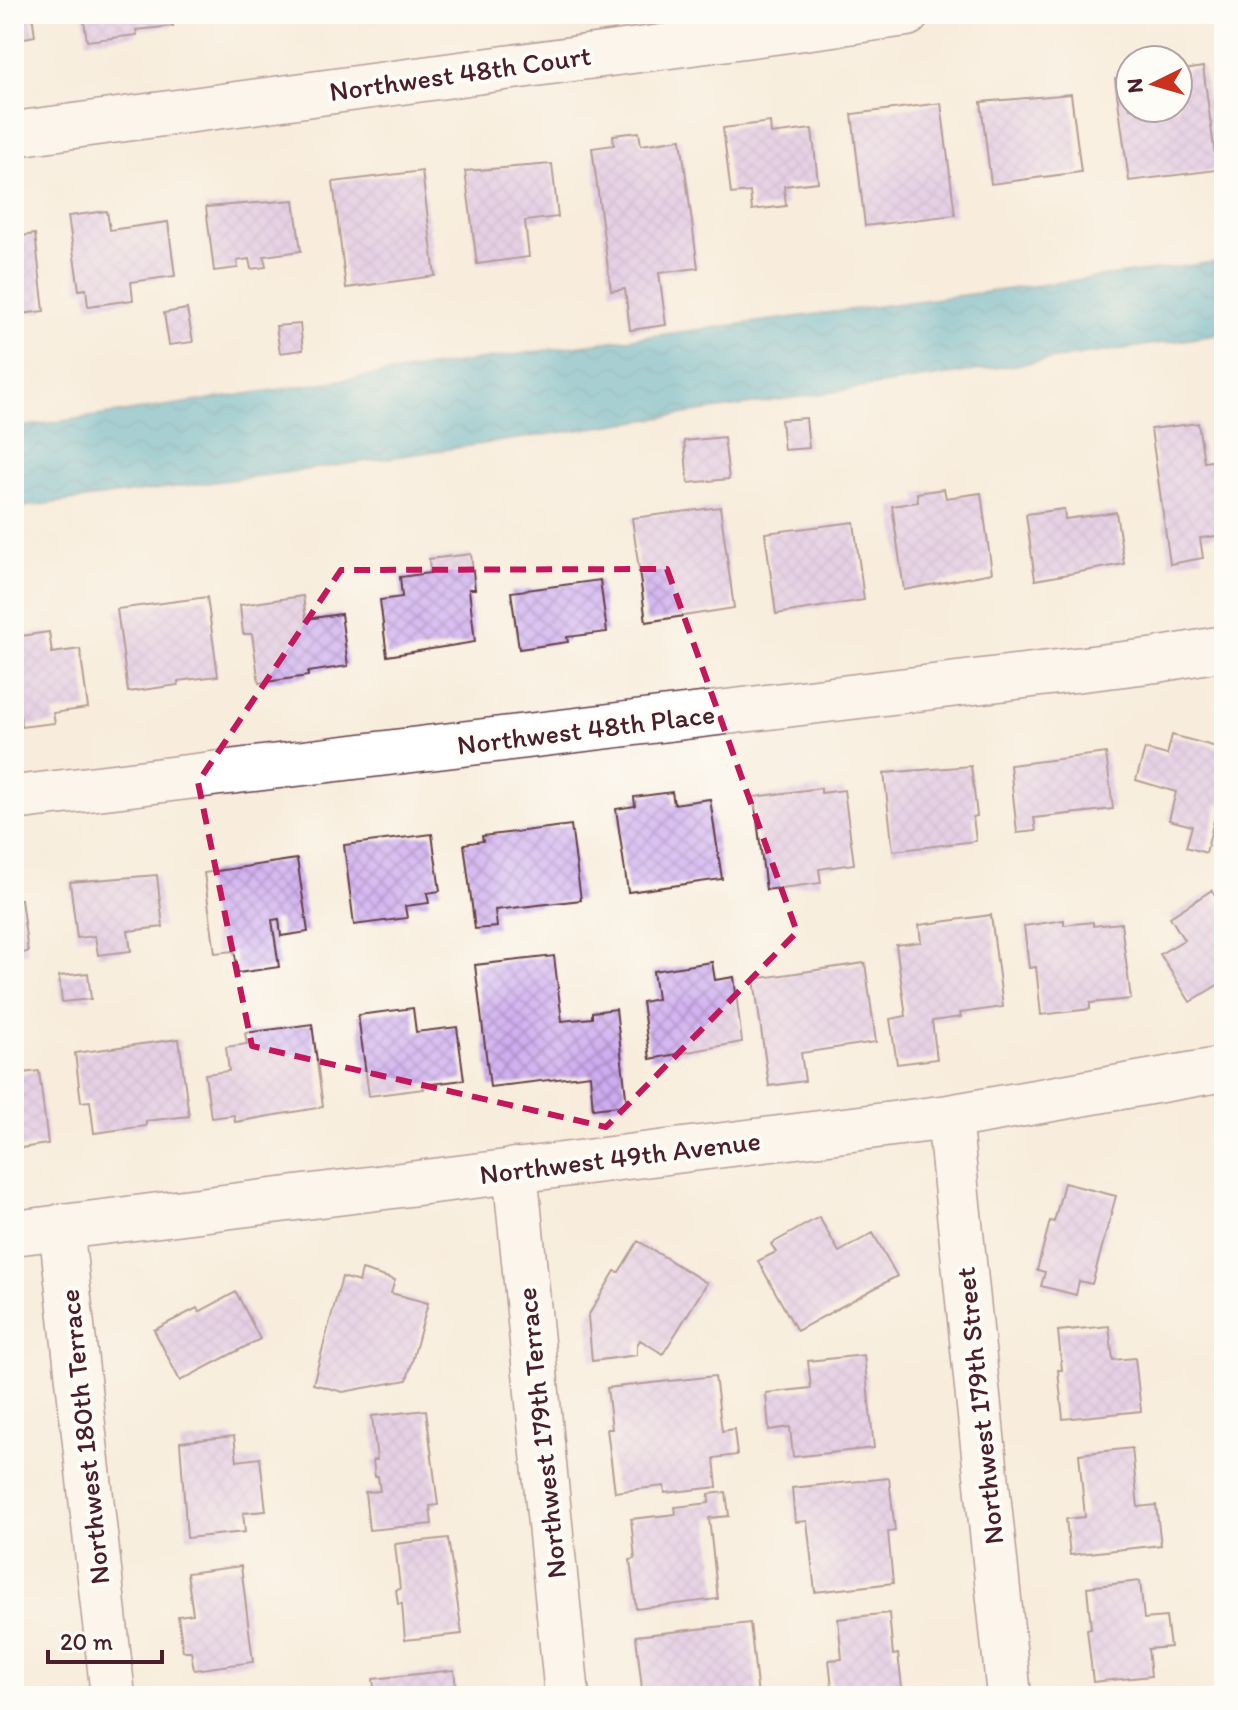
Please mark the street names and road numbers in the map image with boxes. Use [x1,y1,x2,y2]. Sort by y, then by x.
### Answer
street label: Northwest 48th Court [327,38,593,108]
street label: Northwest 48th Place [455,696,717,762]
street label: Northwest 49th Avenue [478,1123,762,1191]
street label: Northwest 179th Street [948,1266,1010,1546]
street label: Northwest 179th Terrace [509,1286,573,1580]
street label: Northwest 180th Terrace [52,1288,116,1586]

